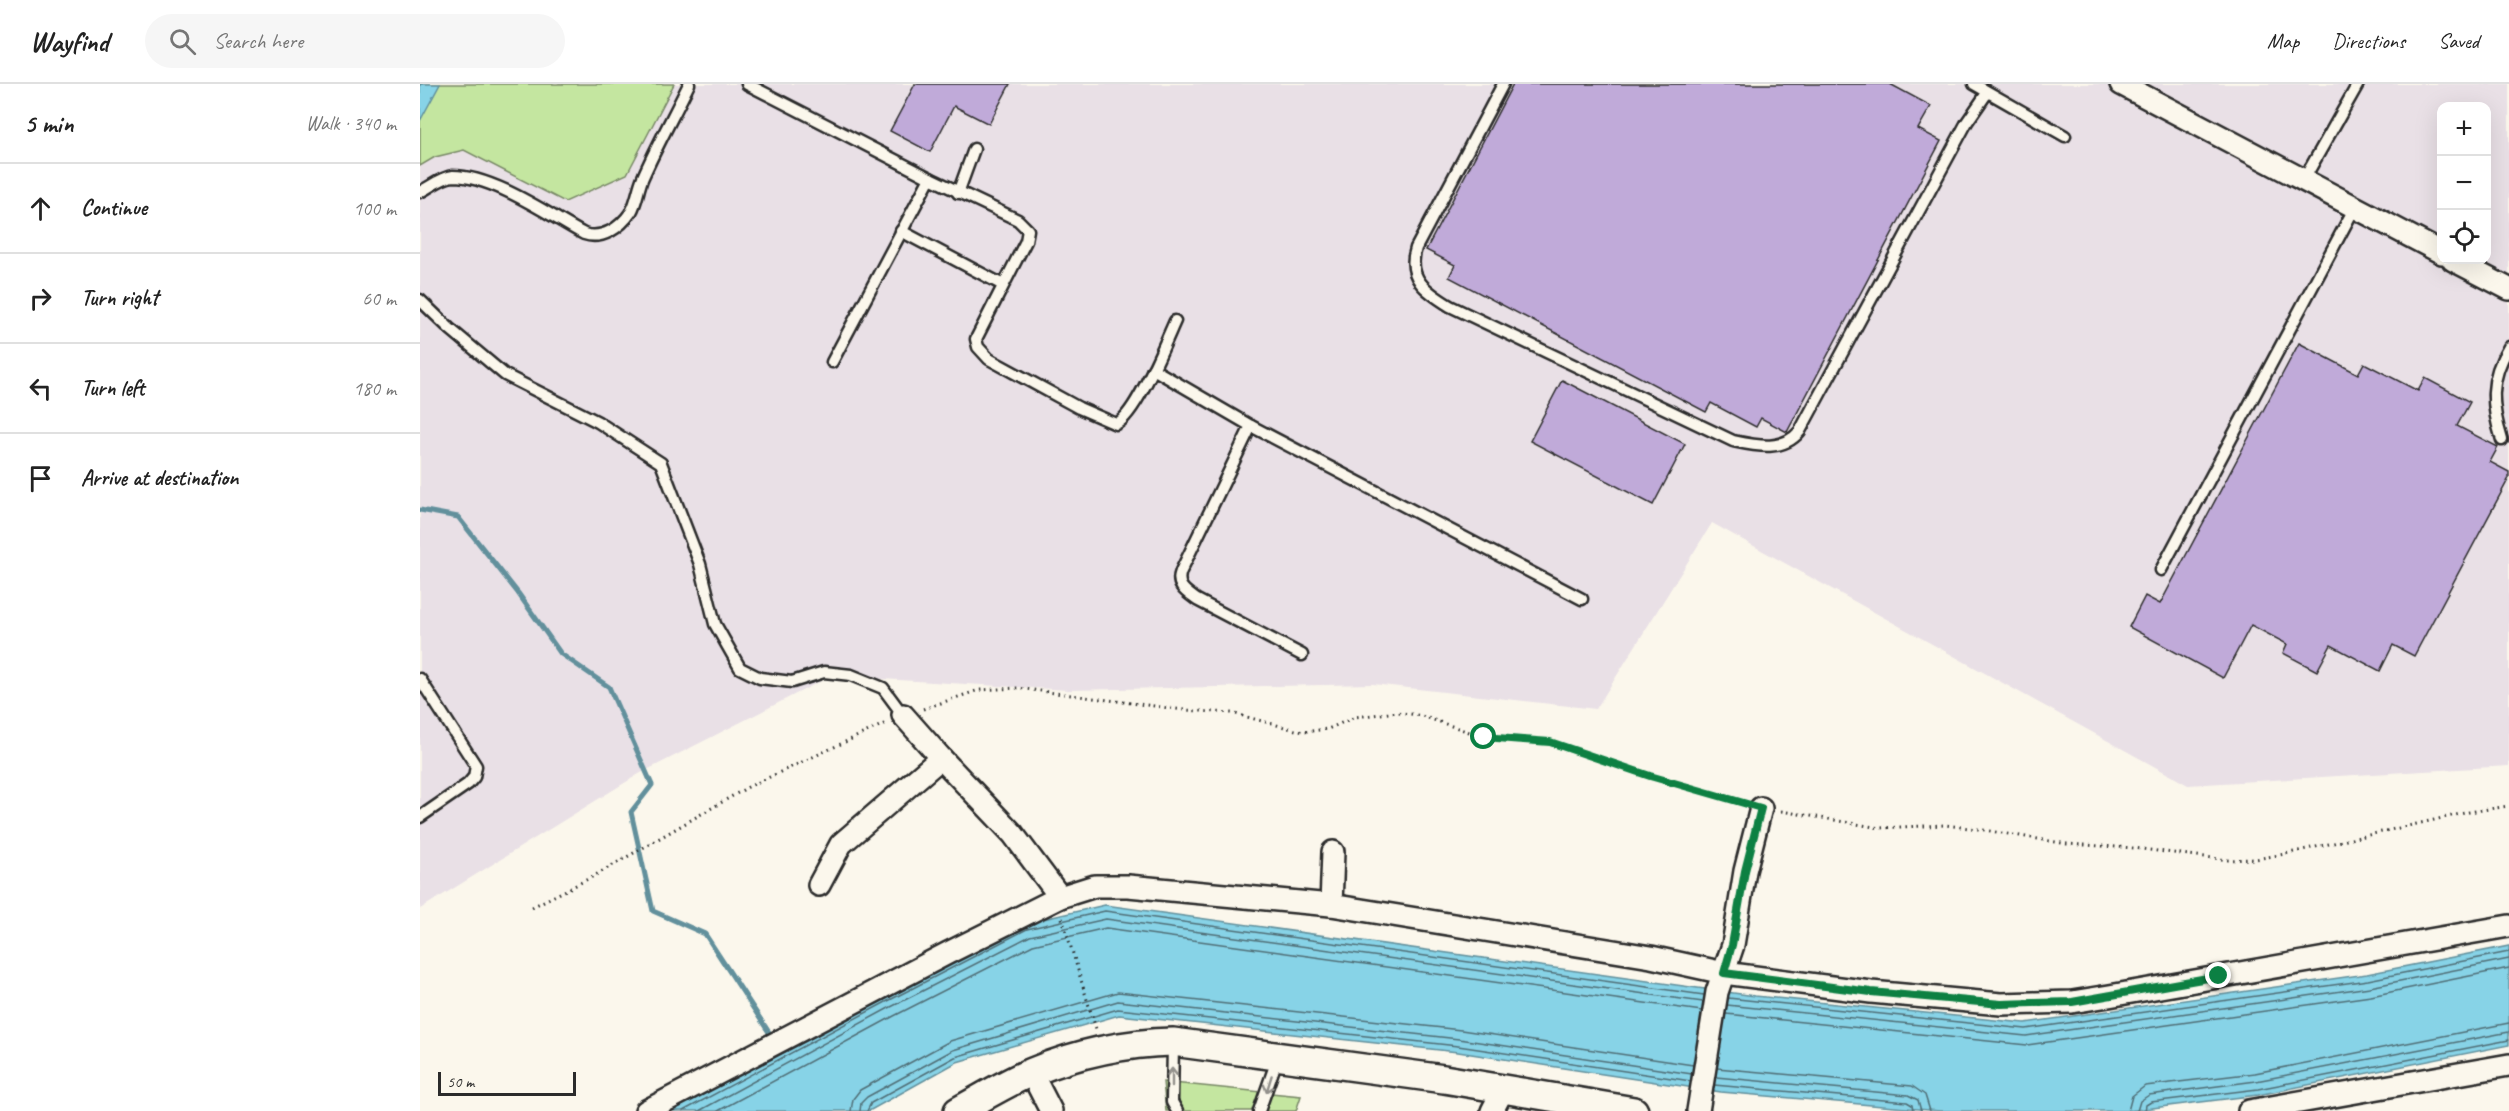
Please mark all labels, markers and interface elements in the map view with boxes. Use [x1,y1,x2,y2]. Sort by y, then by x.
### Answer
search box [145,14,565,68]
text: Wayfind [30,24,109,59]
icon: search [166,25,199,58]
text: Search here [214,27,303,55]
text: Map [2267,28,2299,54]
text: Directions [2332,28,2405,54]
text: Saved [2438,28,2479,54]
map controls [2437,102,2491,264]
button: + [2437,102,2491,156]
text: 5 min [24,107,73,140]
text: Walk · 340 m [306,111,396,136]
button: − [2437,156,2491,210]
icon: ahead [24,192,57,225]
text: Continue [81,194,147,222]
text: 100 m [353,196,396,221]
button: locate [2437,210,2491,264]
icon: right [24,282,57,315]
text: Turn right [81,284,158,312]
text: 60 m [362,286,396,311]
icon: left [24,372,57,405]
text: Turn left [81,374,145,402]
text: 180 m [353,376,396,401]
icon: arrive [24,462,57,495]
text: Arrive at destination [81,464,238,492]
route start [1470,723,1496,749]
route end [2205,962,2231,988]
one-way arrow [1166,1068,1178,1088]
scale bar [438,1069,576,1096]
text: 50 m [447,1072,474,1092]
one-way arrow [1263,1074,1274,1093]

